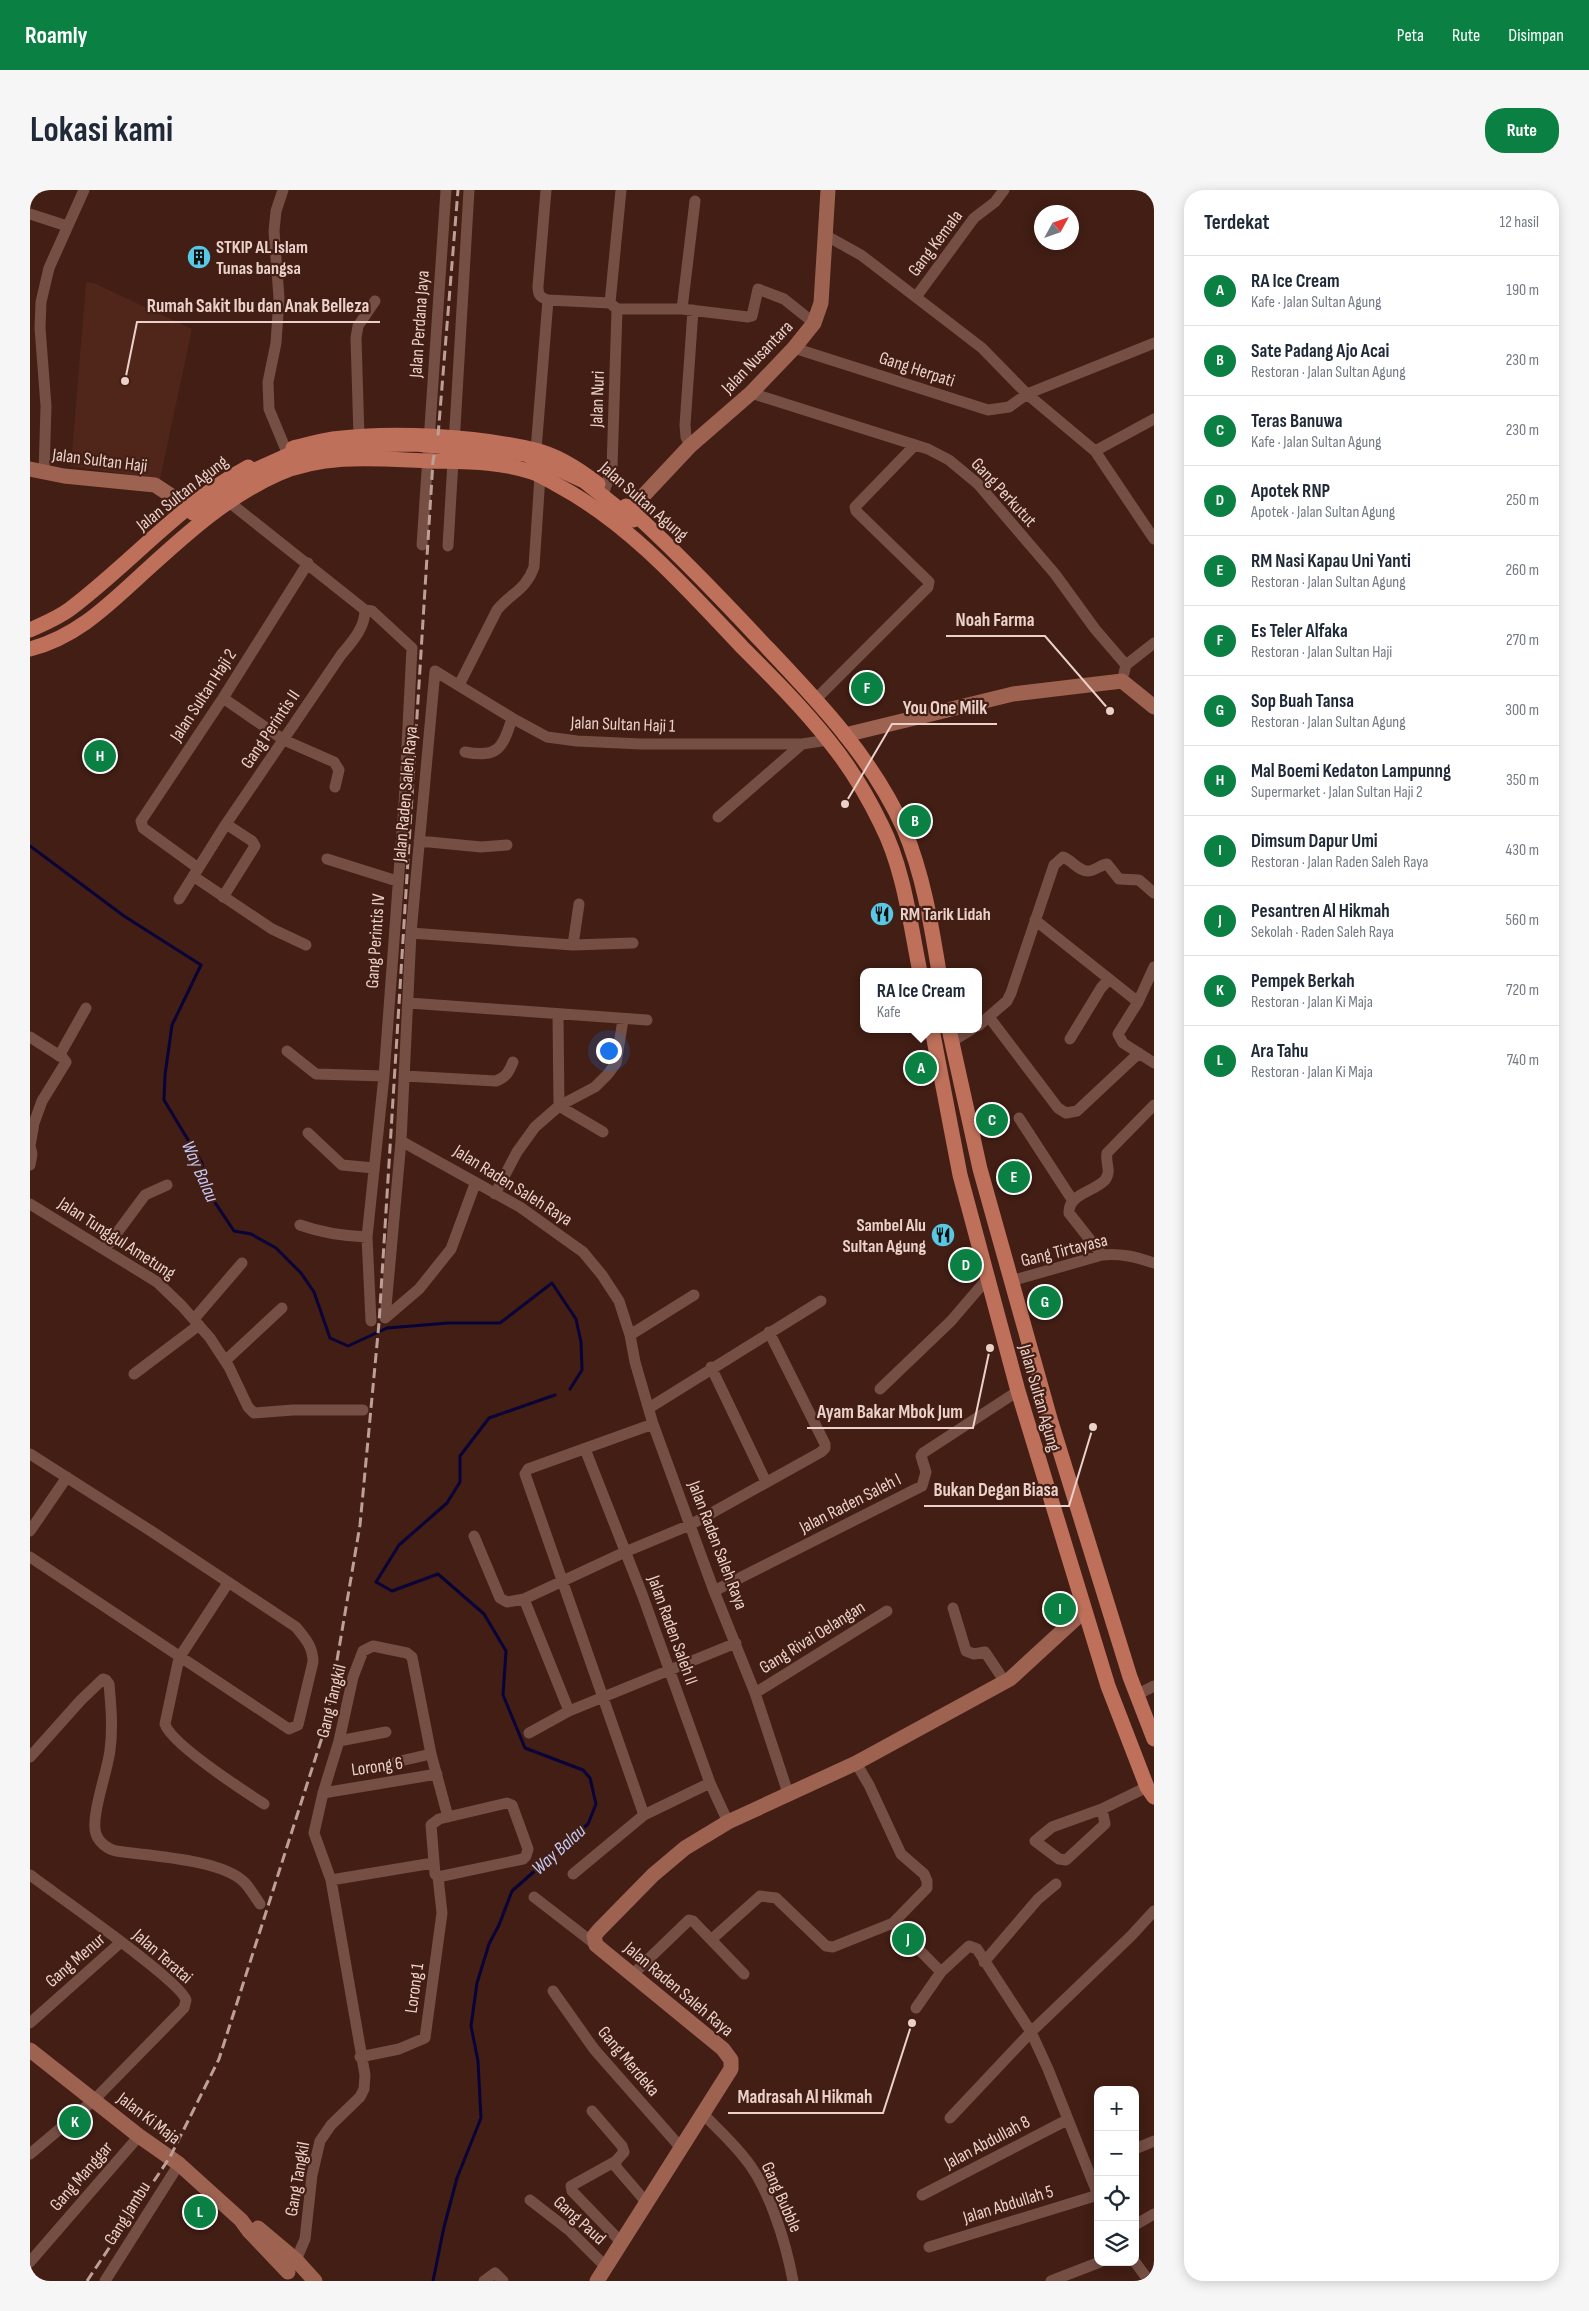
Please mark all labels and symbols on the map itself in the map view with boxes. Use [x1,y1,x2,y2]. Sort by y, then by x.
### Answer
north arrow [1034,205,1079,250]
street label: Gang Kemala [904,206,967,281]
place label: STKIP AL Islam Tunas bangsa [216,237,308,279]
building icon: STKIP AL Islam Tunas bangsa [186,244,212,270]
street label: Jalan Perdana Jaya [405,270,434,379]
callout: Rumah Sakit Ibu dan Anak Belleza [137,288,380,322]
text: Rumah Sakit Ibu dan Anak Belleza [147,295,369,318]
street label: Jalan Nusantara [717,316,797,399]
street label: Gang Herpati [876,347,957,392]
street label: Jalan Nuri [586,370,609,429]
street label: Jalan Sultan Haji [50,444,149,477]
street label: Jalan Sultan Agung [132,451,232,536]
street label: Gang Perkutut [966,454,1041,531]
street label: Jalan Sultan Agung [594,457,692,546]
callout: Noah Farma [946,602,1045,636]
text: Noah Farma [956,609,1034,632]
street label: Jalan Sultan Haji 2 [165,645,241,746]
pin: F [851,669,883,707]
street label: Gang Perintis II [236,686,304,773]
callout: You One Milk [892,690,997,724]
text: You One Milk [903,697,987,720]
street label: Jalan Sultan Haji 1 [569,712,676,737]
street label: Jalan Raden Saleh Raya [389,725,422,864]
pin: H [84,737,116,775]
pin: B [899,802,931,840]
street label: Gang Perintis IV [362,893,389,989]
restaurant icon: RM Tarik Lidah [869,901,895,927]
place label: RM Tarik Lidah [900,904,991,925]
your location [596,1038,622,1064]
pin: A [905,1049,937,1087]
pin: C [976,1101,1008,1139]
water label: Way Balau [176,1137,223,1206]
street label: Jalan Raden Saleh Raya [449,1140,576,1230]
pin: E [998,1158,1030,1196]
street label: Jalan Tunggul Ametung [53,1192,179,1284]
place label: Sambel Alu Sultan Agung [842,1215,926,1257]
restaurant icon: Sambel Alu Sultan Agung [930,1222,956,1248]
street label: Gang Tirtayasa [1019,1230,1110,1271]
pin: D [950,1246,982,1284]
pin: G [1029,1283,1061,1321]
street label: Jalan Sultan Agung [1014,1341,1065,1454]
callout: Ayam Bakar Mbok Jum [807,1394,973,1428]
text: Ayam Bakar Mbok Jum [816,1401,963,1424]
street label: Jalan Raden Saleh I [795,1469,905,1539]
callout: Bukan Degan Biasa [924,1472,1069,1506]
street label: Jalan Raden Saleh Raya [683,1477,752,1613]
text: Bukan Degan Biasa [933,1479,1059,1502]
street label: Jalan Raden Saleh II [643,1572,702,1688]
pin: I [1044,1590,1076,1628]
street label: Gang Rivai Oelangan [755,1597,869,1678]
street label: Gang Tangkil [312,1662,351,1740]
street label: Lorong 6 [350,1752,404,1781]
water label: Way Balau [527,1820,591,1880]
pin: J [892,1920,924,1958]
street label: Jalan Teratai [128,1924,197,1988]
street label: Gang Menur [41,1929,109,1992]
street label: Jalan Raden Saleh Raya [619,1937,738,2041]
street label: Lorong 1 [401,1961,428,2014]
street label: Gang Merdeka [593,2022,664,2101]
callout: Madrasah Al Hikmah [728,2079,883,2113]
text: Madrasah Al Hikmah [738,2086,872,2109]
street label: Jalan Ki Maja [112,2087,184,2149]
pin: K [59,2103,91,2141]
street label: Jalan Abdullah 8 [940,2111,1034,2174]
street label: Gang Manggar [46,2137,117,2215]
street label: Gang Tangkil [281,2140,314,2218]
street label: Gang Bubble [757,2159,806,2236]
street label: Gang Jambu [100,2178,155,2249]
street label: Jalan Abdullah 5 [960,2181,1056,2228]
street label: Gang Paud [549,2192,610,2249]
pin: L [184,2193,216,2231]

